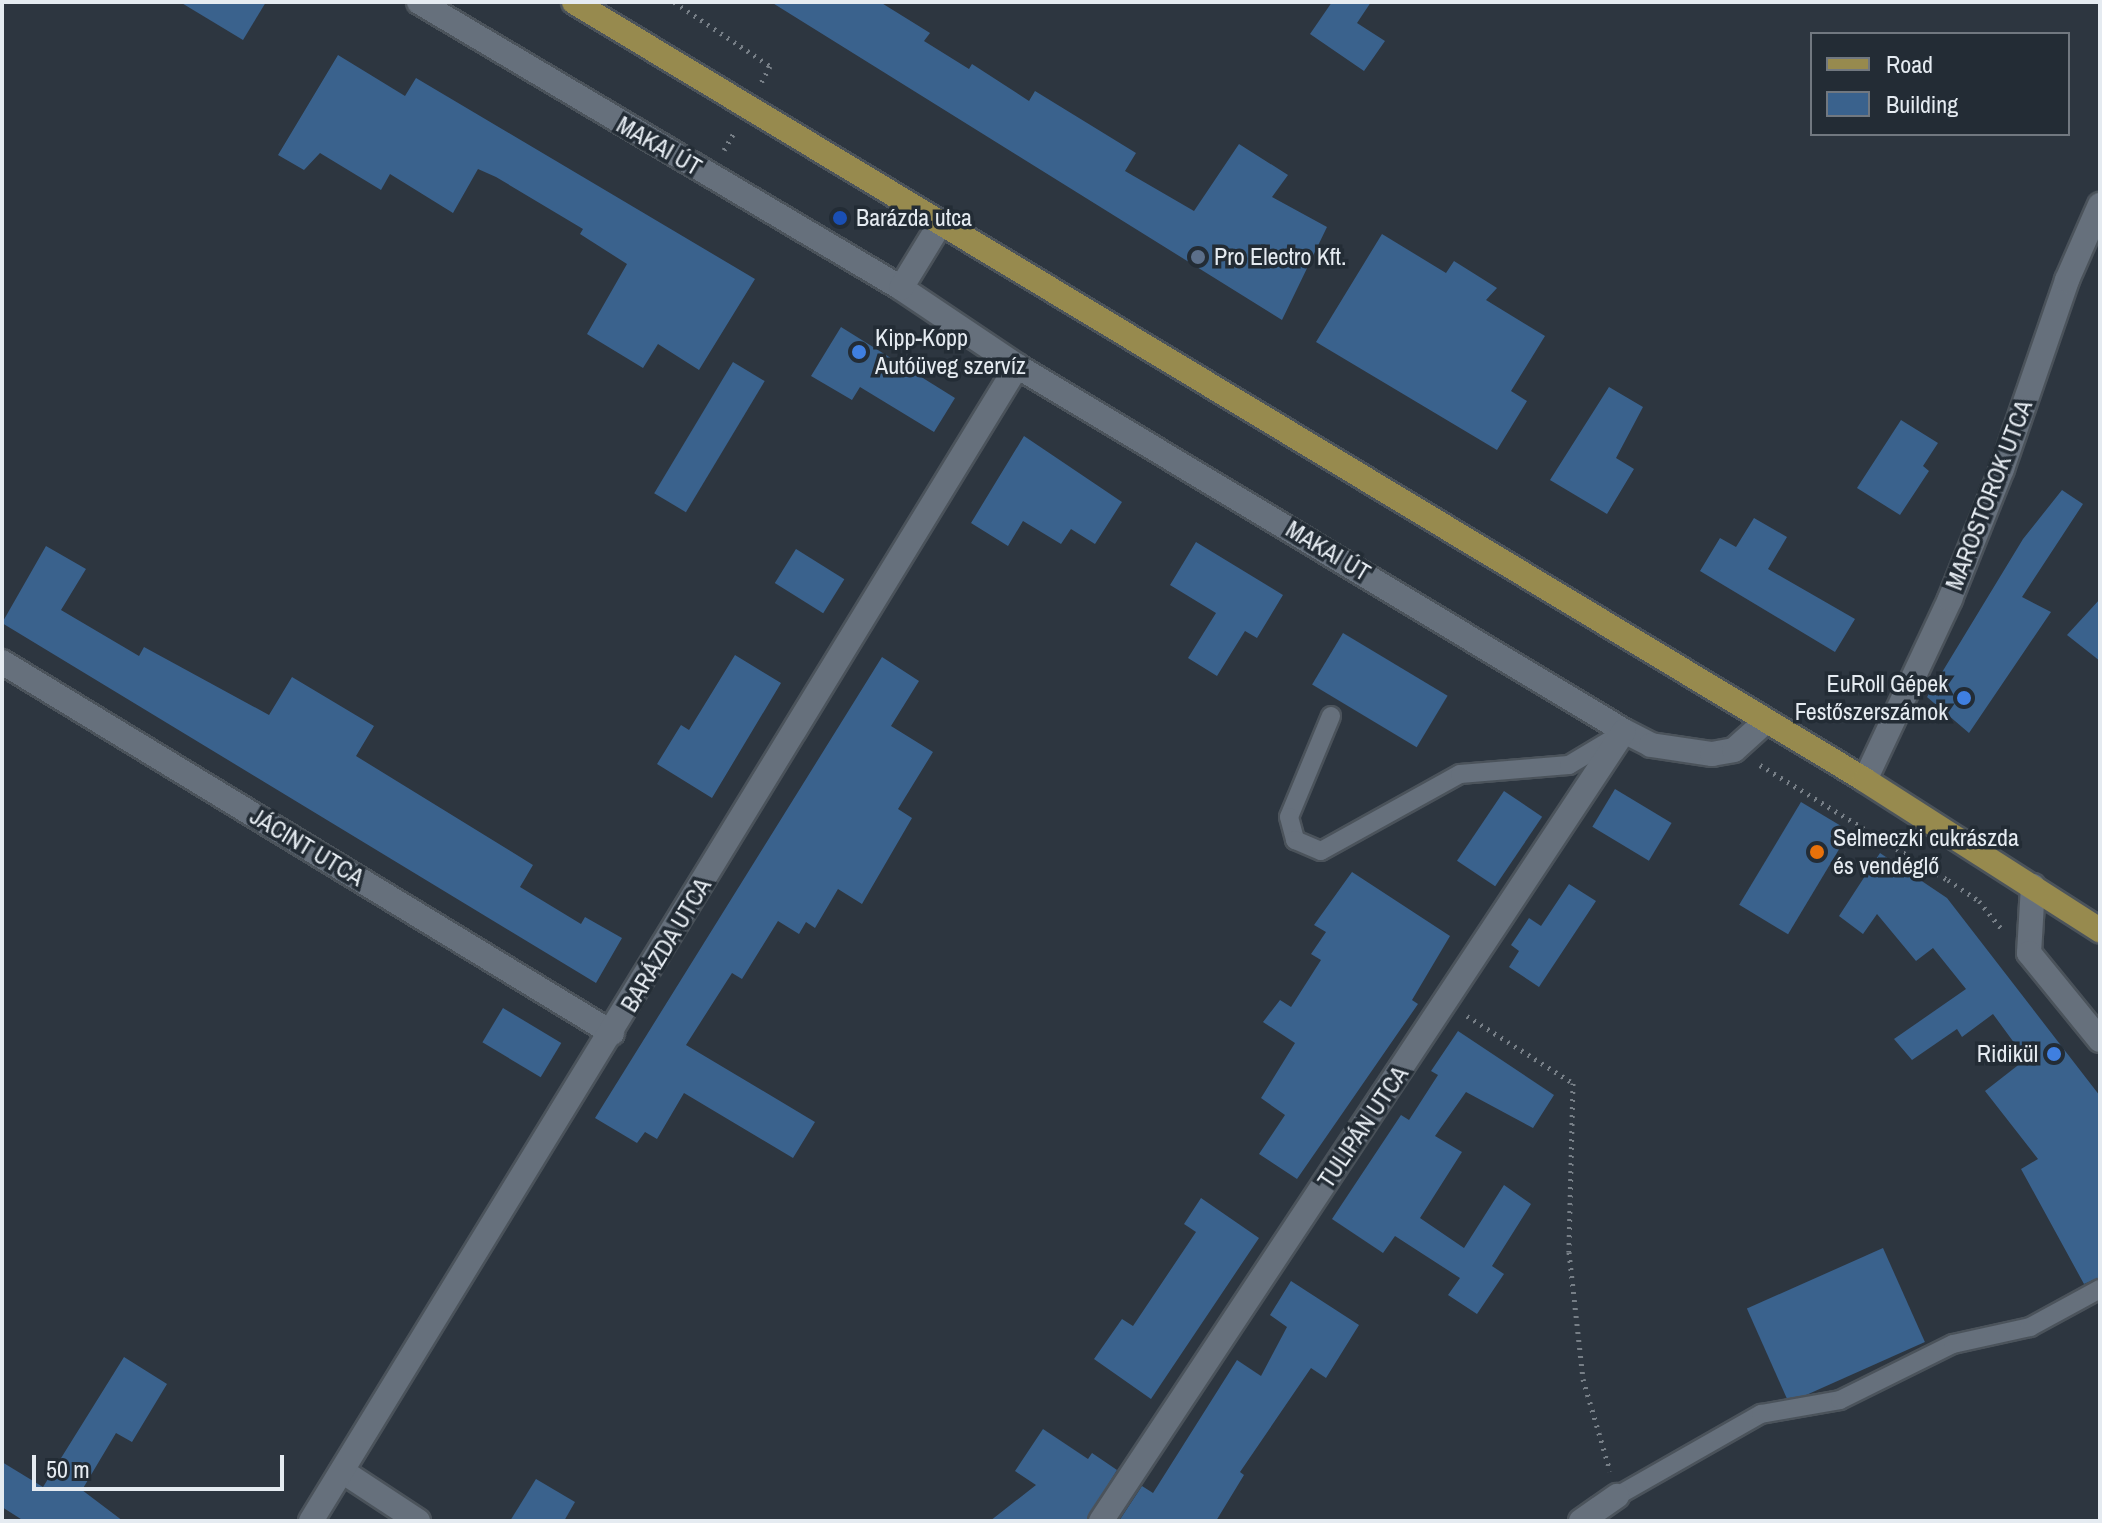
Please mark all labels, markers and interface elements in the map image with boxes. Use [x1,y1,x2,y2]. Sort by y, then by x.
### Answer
legend [1810,32,2070,136]
text: Road [1886,48,1933,80]
text: Building [1886,88,1958,120]
street label: MAKAI ÚT [612,110,706,182]
place label: Barázda utca [856,204,972,232]
marker: Barázda utca [831,209,849,227]
place label: Pro Electro Kft. [1214,243,1346,271]
marker: Pro Electro Kft. [1189,248,1207,266]
place label: Kipp-Kopp Autóüveg szervíz [875,324,1026,380]
marker: Kipp-Kopp Autóüveg szervíz [850,343,868,361]
street label: MAROSTOROK UTCA [1940,396,2038,594]
street label: MAKAI ÚT [1281,515,1375,587]
place label: EuRoll Gépek Festőszerszámok [1795,670,1948,726]
marker: EuRoll Gépek Festőszerszámok [1955,689,1973,707]
street label: JÁCINT UTCA [245,802,369,892]
place label: Selmeczki cukrászda és vendéglő [1833,824,2019,880]
marker: Selmeczki cukrászda és vendéglő [1808,843,1826,861]
street label: BARÁZDA UTCA [615,872,717,1018]
place label: Ridikül [1977,1040,2038,1068]
marker: Ridikül [2045,1045,2063,1063]
street label: TULIPÁN UTCA [1312,1061,1414,1193]
scale bar [36,1439,288,1489]
text: 50 m [46,1453,90,1485]

